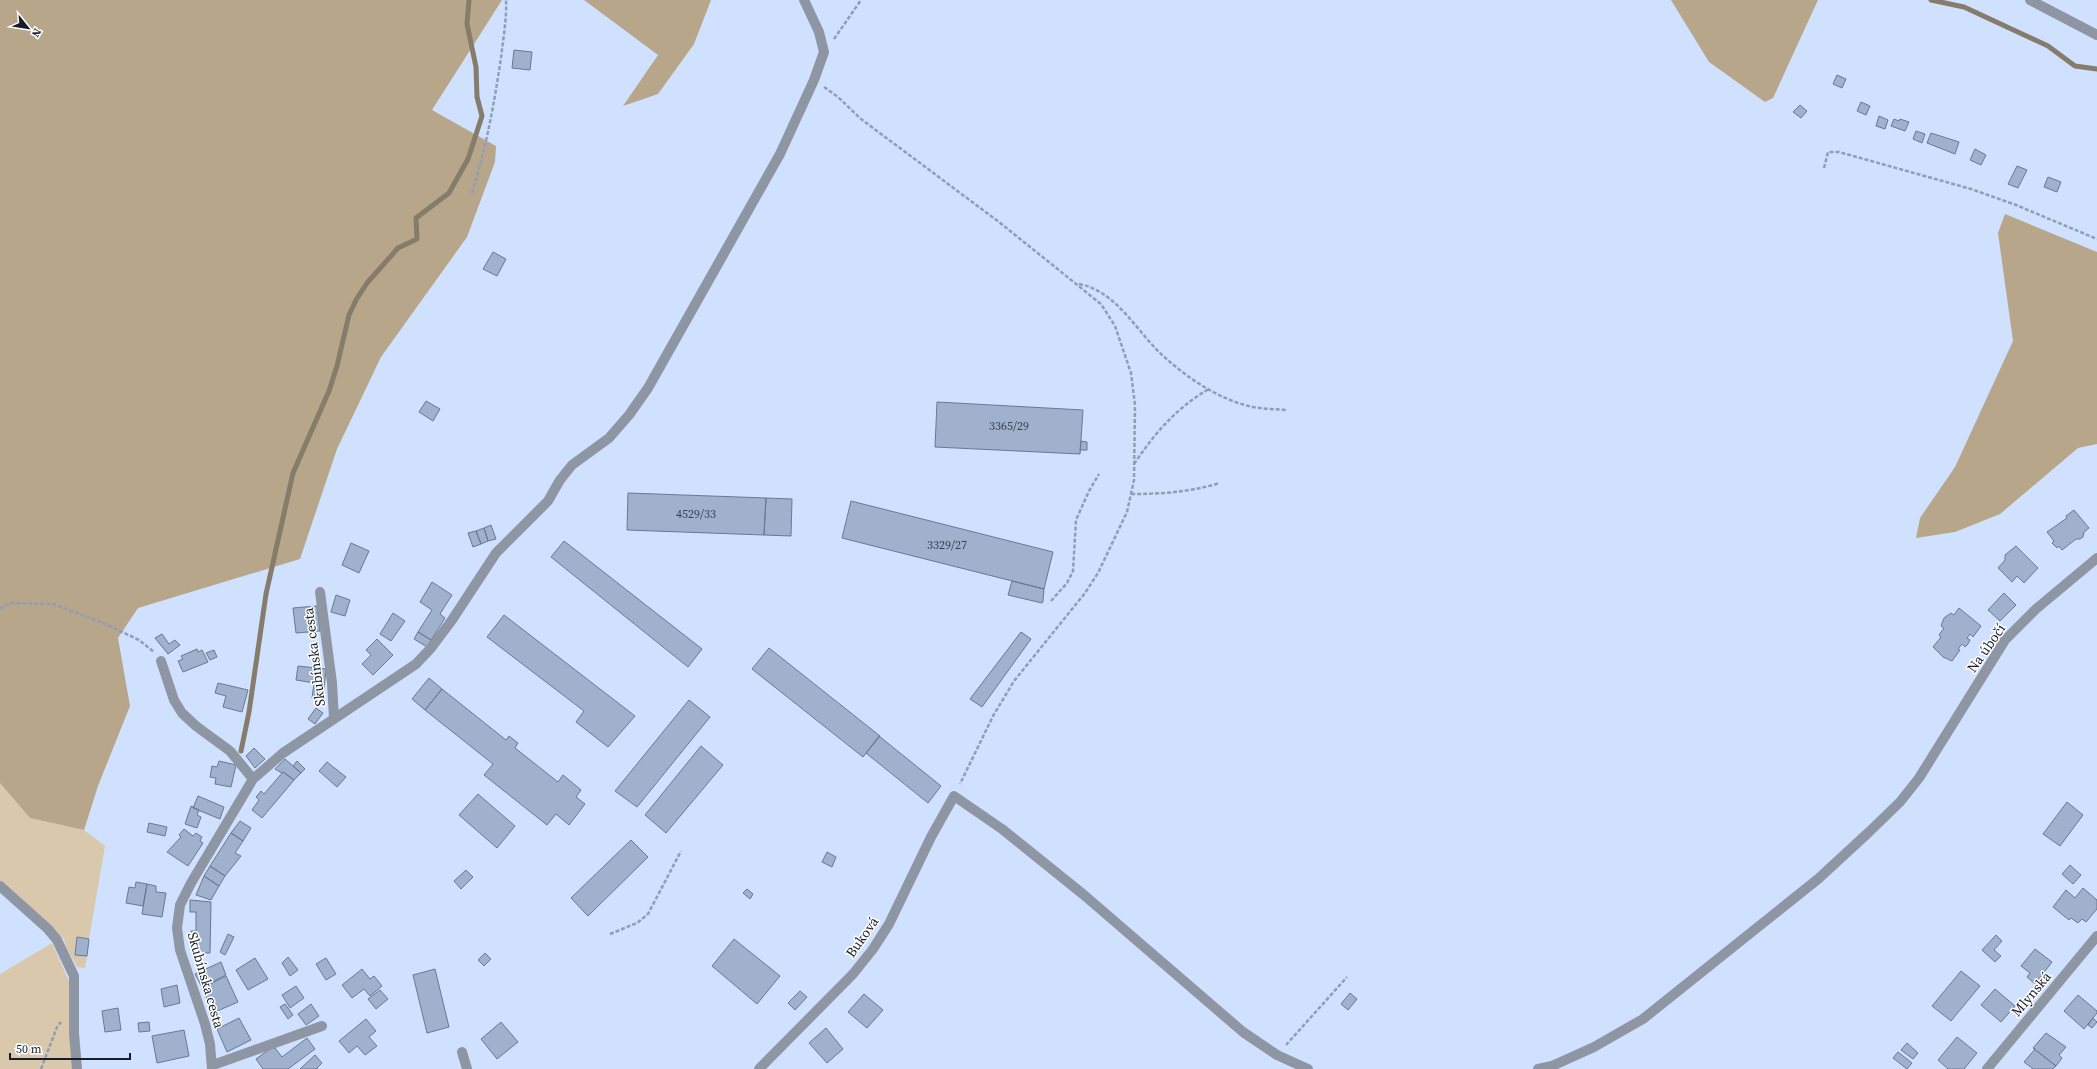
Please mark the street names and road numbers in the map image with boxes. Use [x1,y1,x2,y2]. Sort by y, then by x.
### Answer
street label: Skubínska cesta [298,606,330,707]
street label: Na úbočí [1962,620,2010,676]
street label: Buková [841,912,884,961]
street label: Skubínska cesta [183,930,230,1031]
street label: Mlynská [2006,967,2056,1021]

